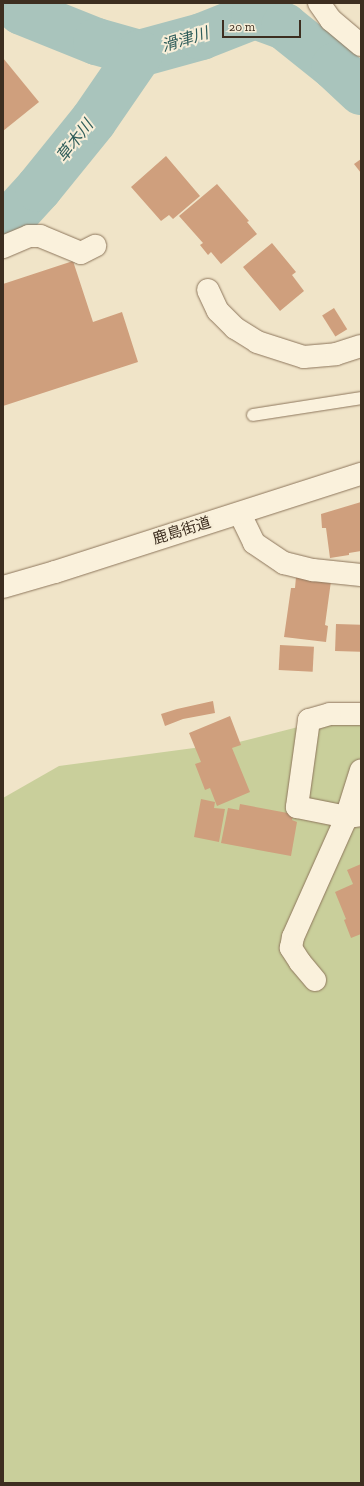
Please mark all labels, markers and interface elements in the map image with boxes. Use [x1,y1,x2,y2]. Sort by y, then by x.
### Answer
scale bar [224,12,303,38]
text: 20 m [229,20,255,34]
water label: 滑津川 [159,24,211,56]
water label: 草木川 [53,116,97,166]
street label: 鹿島街道 [151,514,213,548]

